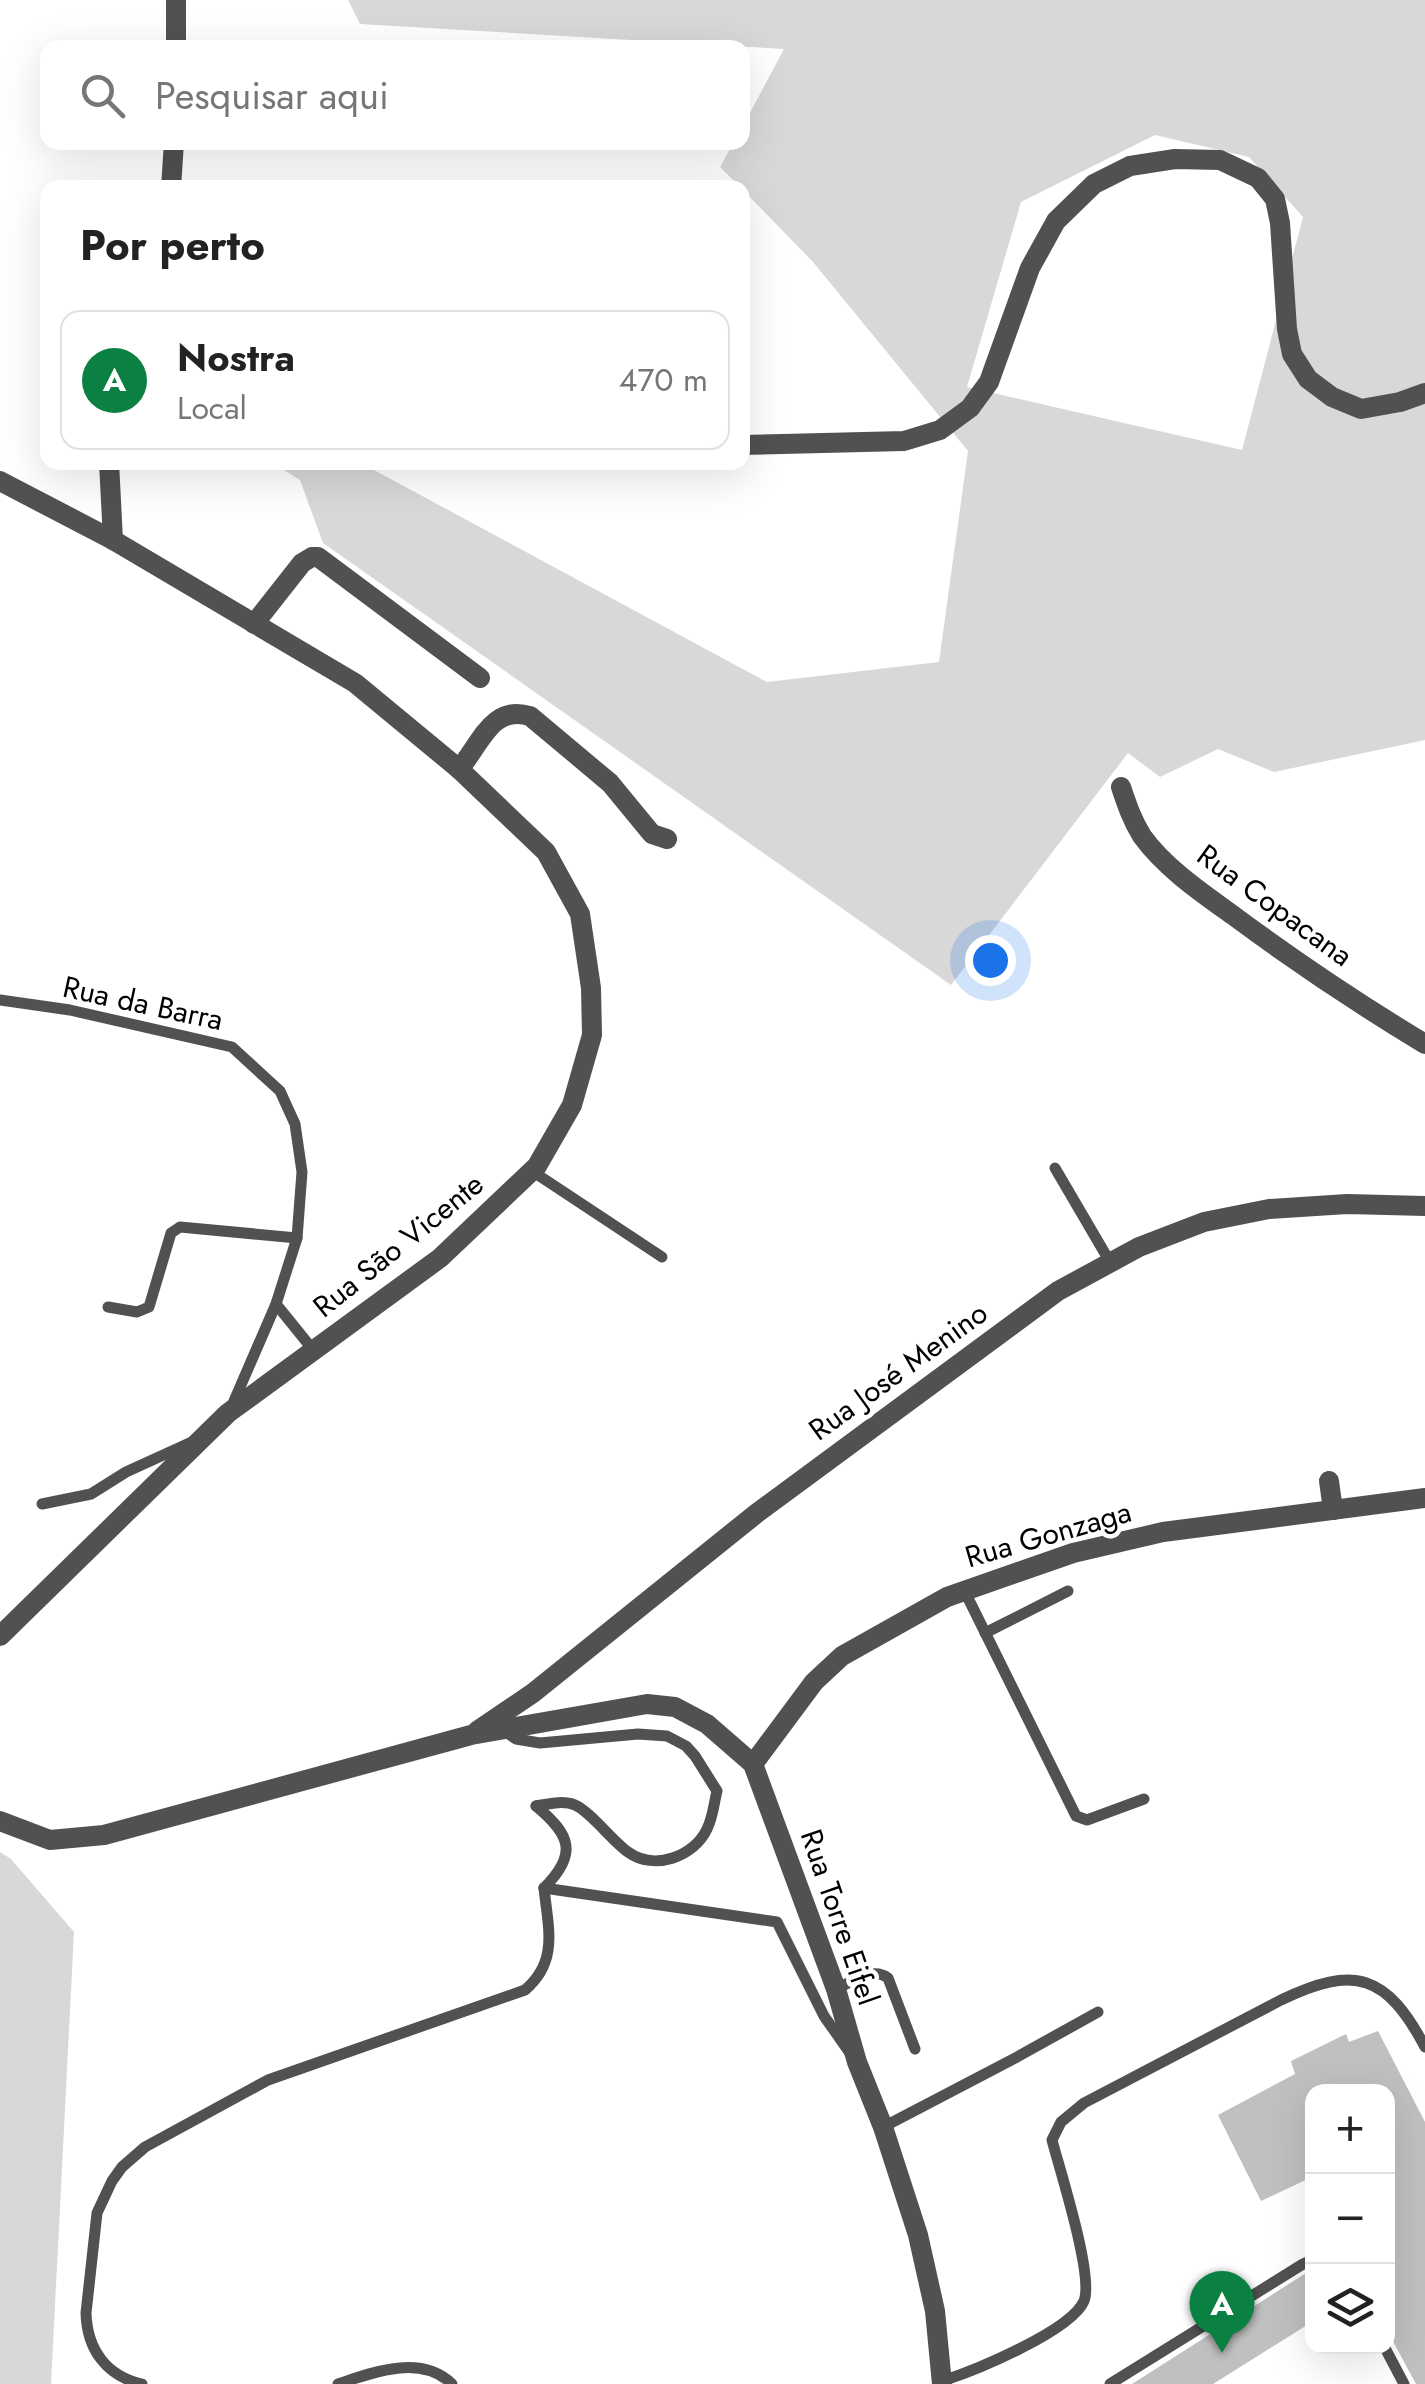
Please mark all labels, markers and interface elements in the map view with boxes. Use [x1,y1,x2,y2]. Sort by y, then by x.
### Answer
search box [40,40,750,150]
icon: search [75,68,130,123]
text: Pesquisar aqui [155,68,389,123]
text: Por perto [80,215,265,276]
text: Nostra [177,330,295,385]
text: A [103,357,126,403]
text: 470 m [619,357,708,403]
text: Local [177,385,247,431]
street label: Rua Copacana [1188,834,1362,976]
your location [965,935,1016,986]
street label: Rua da Barra [59,965,227,1041]
street label: Rua São Vicente [304,1163,492,1327]
street label: Rua José Menino [800,1291,996,1451]
street label: Rua Gonzaga [960,1490,1136,1578]
street label: Rua Torre Eifel [790,1823,890,2011]
map controls [1305,2084,1395,2354]
button: + [1305,2084,1395,2174]
button: − [1305,2174,1395,2264]
button: layers [1305,2264,1395,2354]
pin: A [1190,2270,1254,2353]

